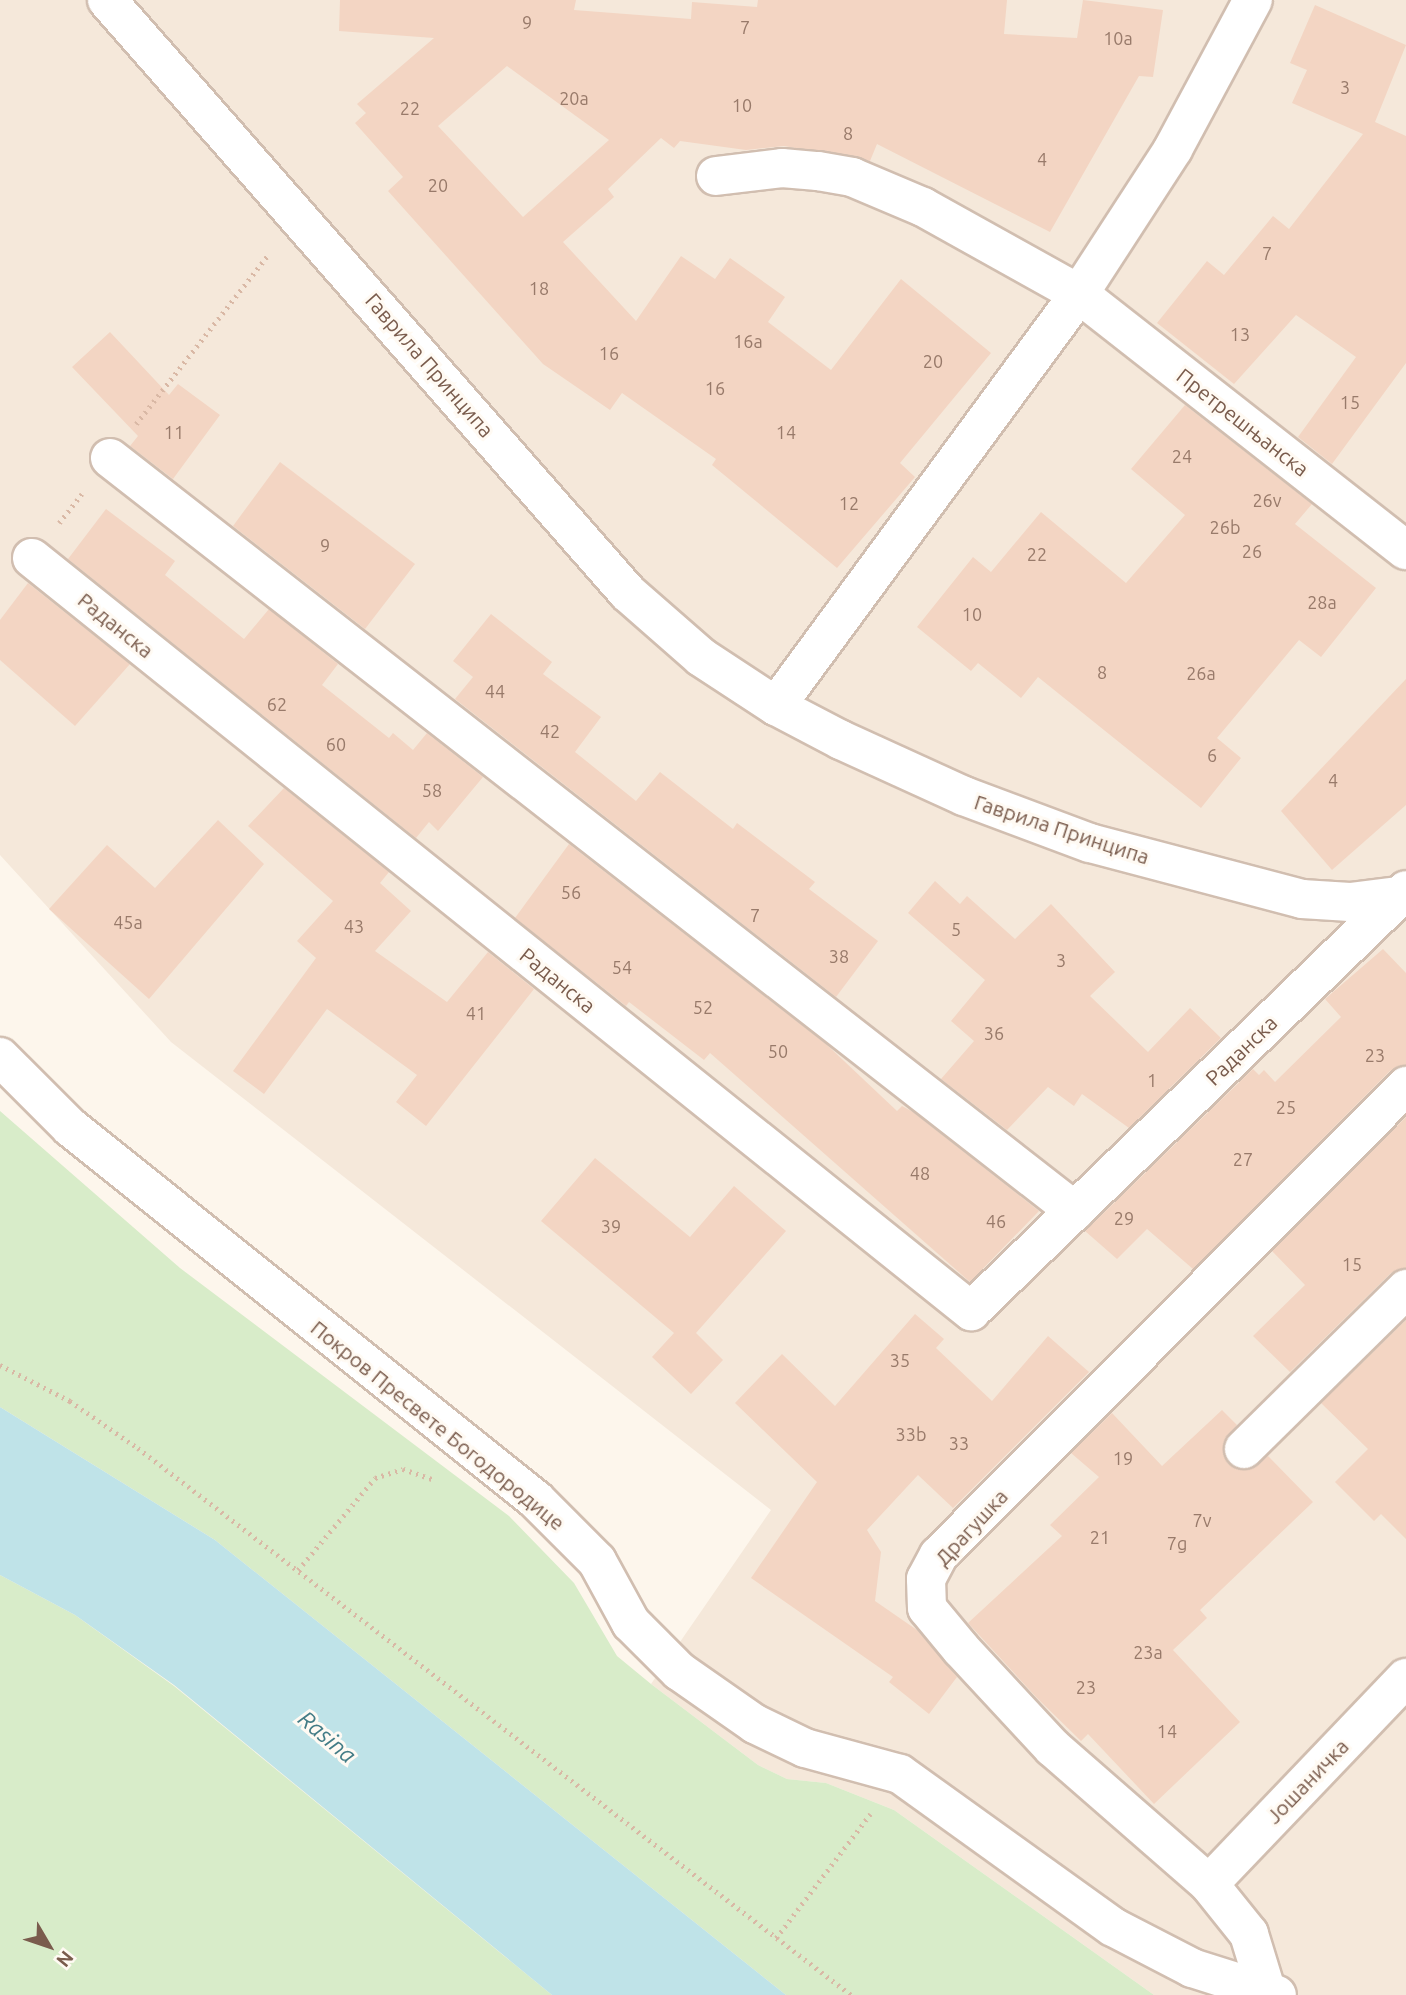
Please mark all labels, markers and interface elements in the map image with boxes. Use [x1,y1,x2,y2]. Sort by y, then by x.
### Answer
house number: 9 [522,11,532,33]
house number: 7 [740,16,750,38]
house number: 10a [1103,27,1133,49]
house number: 3 [1340,76,1350,98]
house number: 20a [559,87,589,109]
house number: 10 [732,94,752,116]
house number: 22 [400,97,420,119]
house number: 8 [843,122,853,144]
house number: 4 [1037,148,1047,170]
house number: 20 [428,174,448,196]
house number: 7 [1262,242,1272,264]
house number: 18 [529,277,549,299]
street label: Гаврила Принципа [361,288,499,442]
house number: 13 [1230,323,1250,345]
house number: 16a [733,330,763,352]
house number: 16 [599,342,619,364]
house number: 20 [923,350,943,372]
street label: Претрешњанска [1172,363,1314,481]
house number: 16 [705,377,725,399]
house number: 15 [1340,391,1360,413]
house number: 11 [164,421,184,443]
house number: 14 [776,421,796,443]
house number: 24 [1172,445,1192,467]
house number: 26v [1252,489,1282,511]
house number: 12 [839,492,859,514]
house number: 26b [1210,516,1240,538]
house number: 9 [320,534,330,556]
house number: 26 [1242,540,1262,562]
house number: 22 [1027,543,1047,565]
street label: Раданска [73,587,159,663]
house number: 28a [1307,591,1337,613]
house number: 10 [962,603,982,625]
house number: 8 [1097,661,1107,683]
house number: 26a [1186,662,1216,684]
house number: 44 [485,680,505,702]
house number: 62 [267,693,287,715]
house number: 42 [540,720,560,742]
house number: 60 [326,733,346,755]
house number: 6 [1207,744,1217,766]
house number: 4 [1328,769,1338,791]
house number: 58 [422,779,442,801]
street label: Гаврила Принципа [971,789,1153,869]
house number: 56 [561,881,581,903]
house number: 7 [750,904,760,926]
house number: 45a [113,911,143,933]
house number: 43 [344,915,364,937]
house number: 5 [951,918,961,940]
street label: Раданска [515,942,601,1018]
house number: 38 [829,945,849,967]
house number: 3 [1056,949,1066,971]
house number: 54 [612,956,632,978]
house number: 52 [693,996,713,1018]
house number: 41 [466,1002,486,1024]
street label: Раданска [1200,1010,1282,1090]
house number: 36 [984,1022,1004,1044]
house number: 50 [768,1040,788,1062]
house number: 23 [1365,1044,1385,1066]
house number: 1 [1147,1069,1157,1091]
house number: 25 [1276,1096,1296,1118]
house number: 27 [1233,1148,1253,1170]
house number: 48 [910,1162,930,1184]
house number: 29 [1114,1207,1134,1229]
house number: 46 [986,1210,1006,1232]
house number: 39 [601,1215,621,1237]
house number: 15 [1342,1253,1362,1275]
street label: Покров Пресвете Богодородице [306,1315,570,1535]
house number: 35 [890,1349,910,1371]
house number: 33b [896,1423,926,1445]
house number: 33 [949,1432,969,1454]
house number: 19 [1113,1447,1133,1469]
street label: Драгушка [929,1484,1013,1570]
house number: 7v [1193,1509,1211,1531]
house number: 21 [1090,1526,1110,1548]
house number: 7g [1167,1532,1187,1554]
house number: 23a [1133,1641,1163,1663]
house number: 23 [1076,1676,1096,1698]
water label: Rasina [293,1705,361,1769]
house number: 14 [1157,1720,1177,1742]
street label: Јошаничка [1261,1734,1353,1828]
north arrow [14,1911,84,1981]
text: N [52,1947,78,1972]

